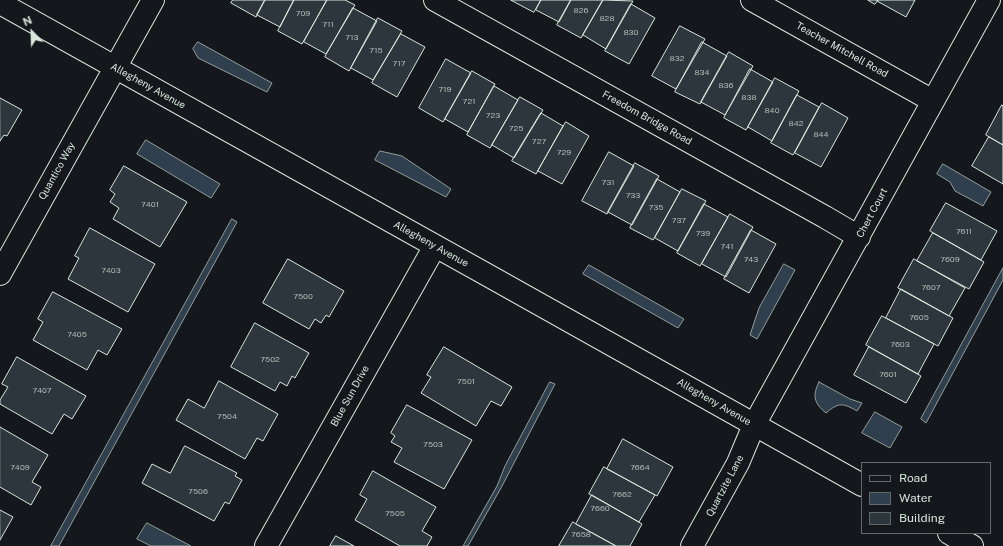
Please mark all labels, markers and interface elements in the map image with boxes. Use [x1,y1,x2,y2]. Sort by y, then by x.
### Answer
house number: 826 [574,6,588,16]
house number: 709 [296,9,310,19]
north arrow [12,12,52,52]
text: N [21,14,34,28]
house number: 828 [599,14,615,24]
house number: 711 [322,20,334,30]
street label: Teacher Mitchell Road [794,20,890,80]
house number: 830 [623,28,639,38]
house number: 713 [345,33,359,43]
house number: 715 [369,46,383,56]
house number: 832 [670,54,684,64]
house number: 717 [392,59,406,69]
street label: Allegheny Avenue [108,60,188,112]
house number: 834 [694,68,710,78]
house number: 836 [718,81,734,91]
house number: 719 [438,85,452,95]
street label: Freedom Bridge Road [600,88,694,148]
house number: 838 [741,93,757,103]
house number: 721 [463,97,475,107]
house number: 840 [764,106,780,116]
house number: 723 [486,111,500,121]
house number: 842 [789,119,803,129]
house number: 725 [509,124,523,134]
house number: 844 [813,130,829,140]
house number: 727 [532,137,546,147]
street label: Quantico Way [36,140,78,202]
house number: 729 [557,148,571,158]
house number: 731 [602,178,614,188]
street label: Chert Court [854,186,890,240]
house number: 733 [626,191,640,201]
house number: 7401 [141,200,159,210]
house number: 735 [649,203,663,213]
house number: 737 [672,216,686,226]
street label: Allegheny Avenue [391,218,471,270]
house number: 7611 [956,227,972,237]
house number: 739 [696,229,710,239]
house number: 741 [721,242,733,252]
house number: 743 [744,255,758,265]
house number: 7609 [940,255,960,265]
house number: 7403 [101,266,121,276]
house number: 7607 [921,283,941,293]
house number: 7500 [293,292,313,302]
house number: 7605 [909,313,929,323]
house number: 7405 [67,330,87,340]
house number: 7603 [890,340,910,350]
house number: 7502 [260,355,280,365]
street label: Blue Sun Drive [328,363,372,429]
house number: 7601 [879,370,897,380]
street label: Allegheny Avenue [675,376,753,428]
house number: 7501 [457,377,475,387]
house number: 7407 [32,386,52,396]
house number: 7504 [217,412,237,422]
house number: 7503 [423,440,443,450]
street label: Quartzite Lane [704,453,746,519]
legend [861,462,991,534]
house number: 7409 [10,463,30,473]
house number: 7664 [630,463,650,473]
text: Road [899,471,927,485]
house number: 7506 [188,487,208,497]
house number: 7662 [612,490,632,500]
text: Water [899,491,932,505]
house number: 7660 [590,504,610,514]
house number: 7505 [385,509,405,519]
text: Building [899,511,945,525]
house number: 7658 [571,530,591,540]

